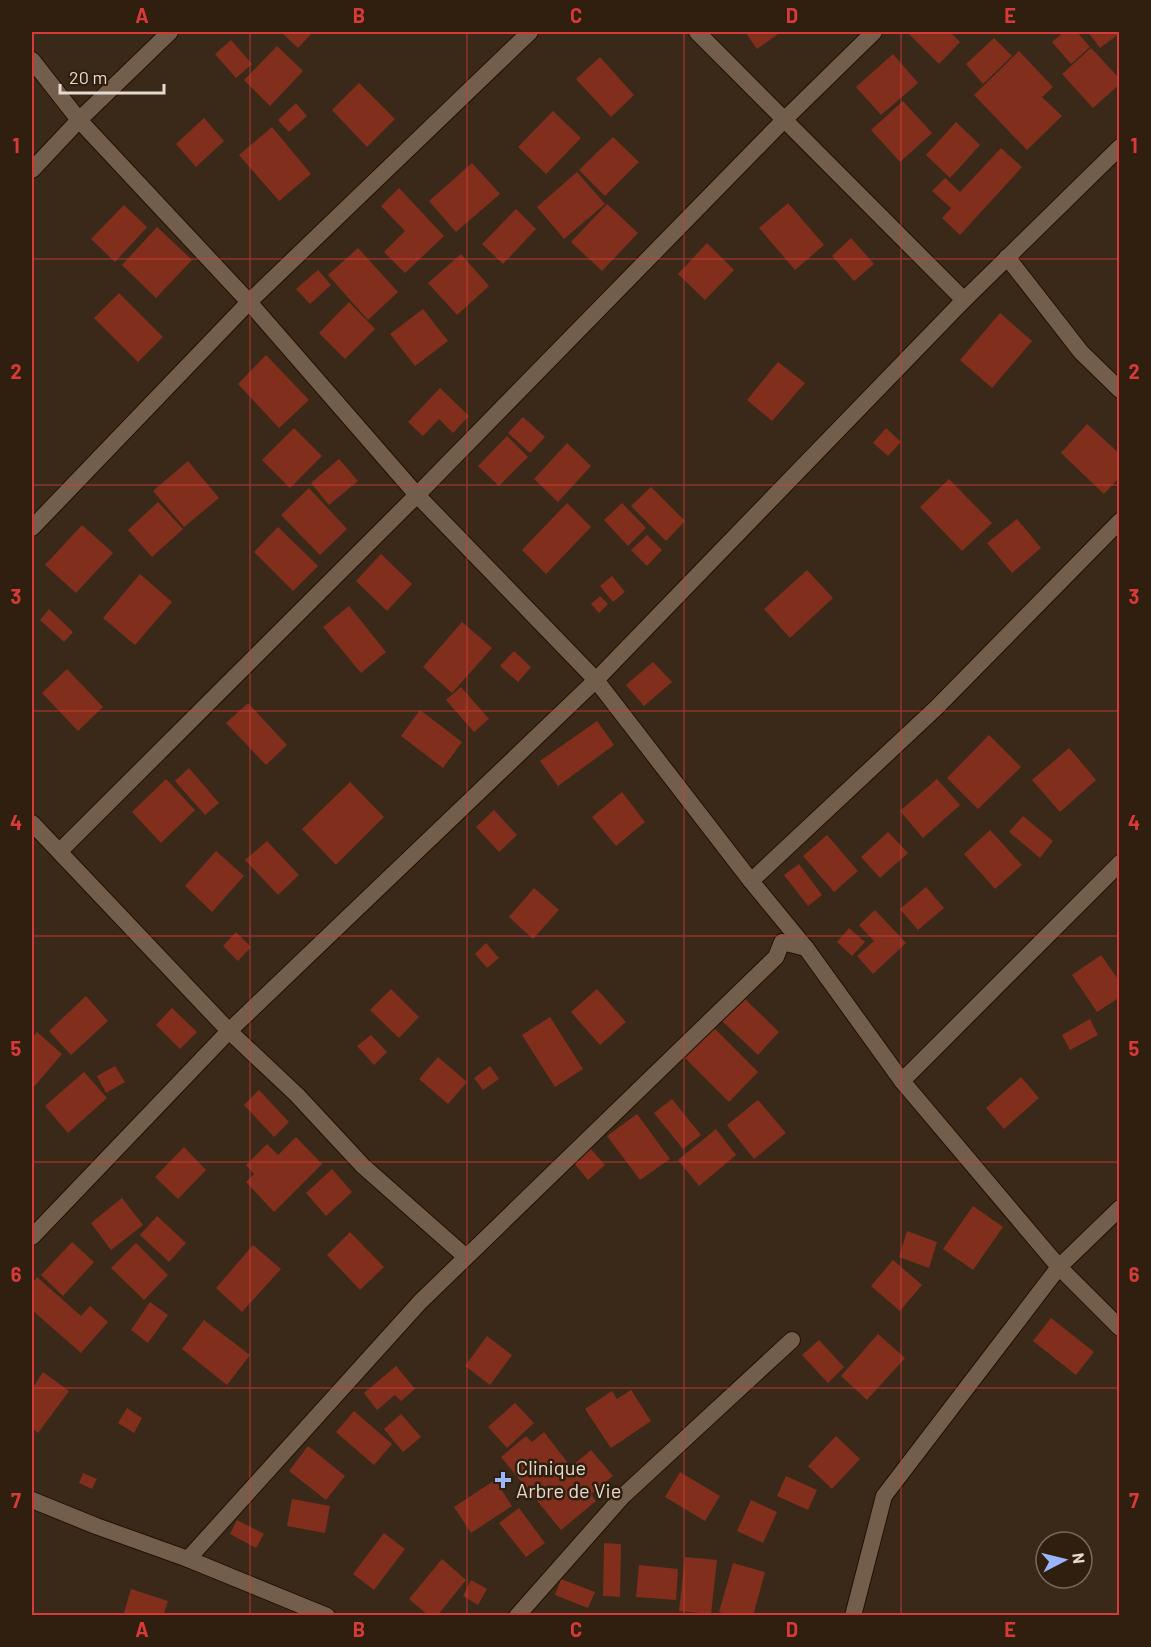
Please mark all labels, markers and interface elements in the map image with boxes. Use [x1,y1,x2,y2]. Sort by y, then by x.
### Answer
text: A [135,3,149,27]
text: B [353,3,365,27]
text: C [570,3,582,27]
text: D [786,3,798,27]
text: E [1004,3,1016,27]
scale bar [60,57,164,95]
text: 20 m [69,66,107,88]
text: 1 [12,133,20,157]
text: 1 [1130,133,1138,157]
text: 2 [10,359,22,383]
text: 2 [1128,359,1140,383]
text: 3 [11,584,21,608]
text: 3 [1129,584,1139,608]
text: 4 [10,810,22,834]
text: 4 [1128,810,1140,834]
text: 5 [11,1036,22,1060]
text: 5 [1129,1036,1140,1060]
text: 6 [11,1262,22,1286]
text: 6 [1129,1262,1140,1286]
place label: Clinique Arbre de Vie [516,1455,621,1502]
marker: Clinique Arbre de Vie [494,1471,512,1489]
text: 7 [11,1488,21,1512]
text: 7 [1129,1488,1139,1512]
north arrow [1034,1530,1094,1590]
text: N [1069,1552,1089,1565]
text: A [135,1617,149,1641]
text: B [353,1617,365,1641]
text: C [570,1617,582,1641]
text: D [786,1617,798,1641]
text: E [1004,1617,1016,1641]

